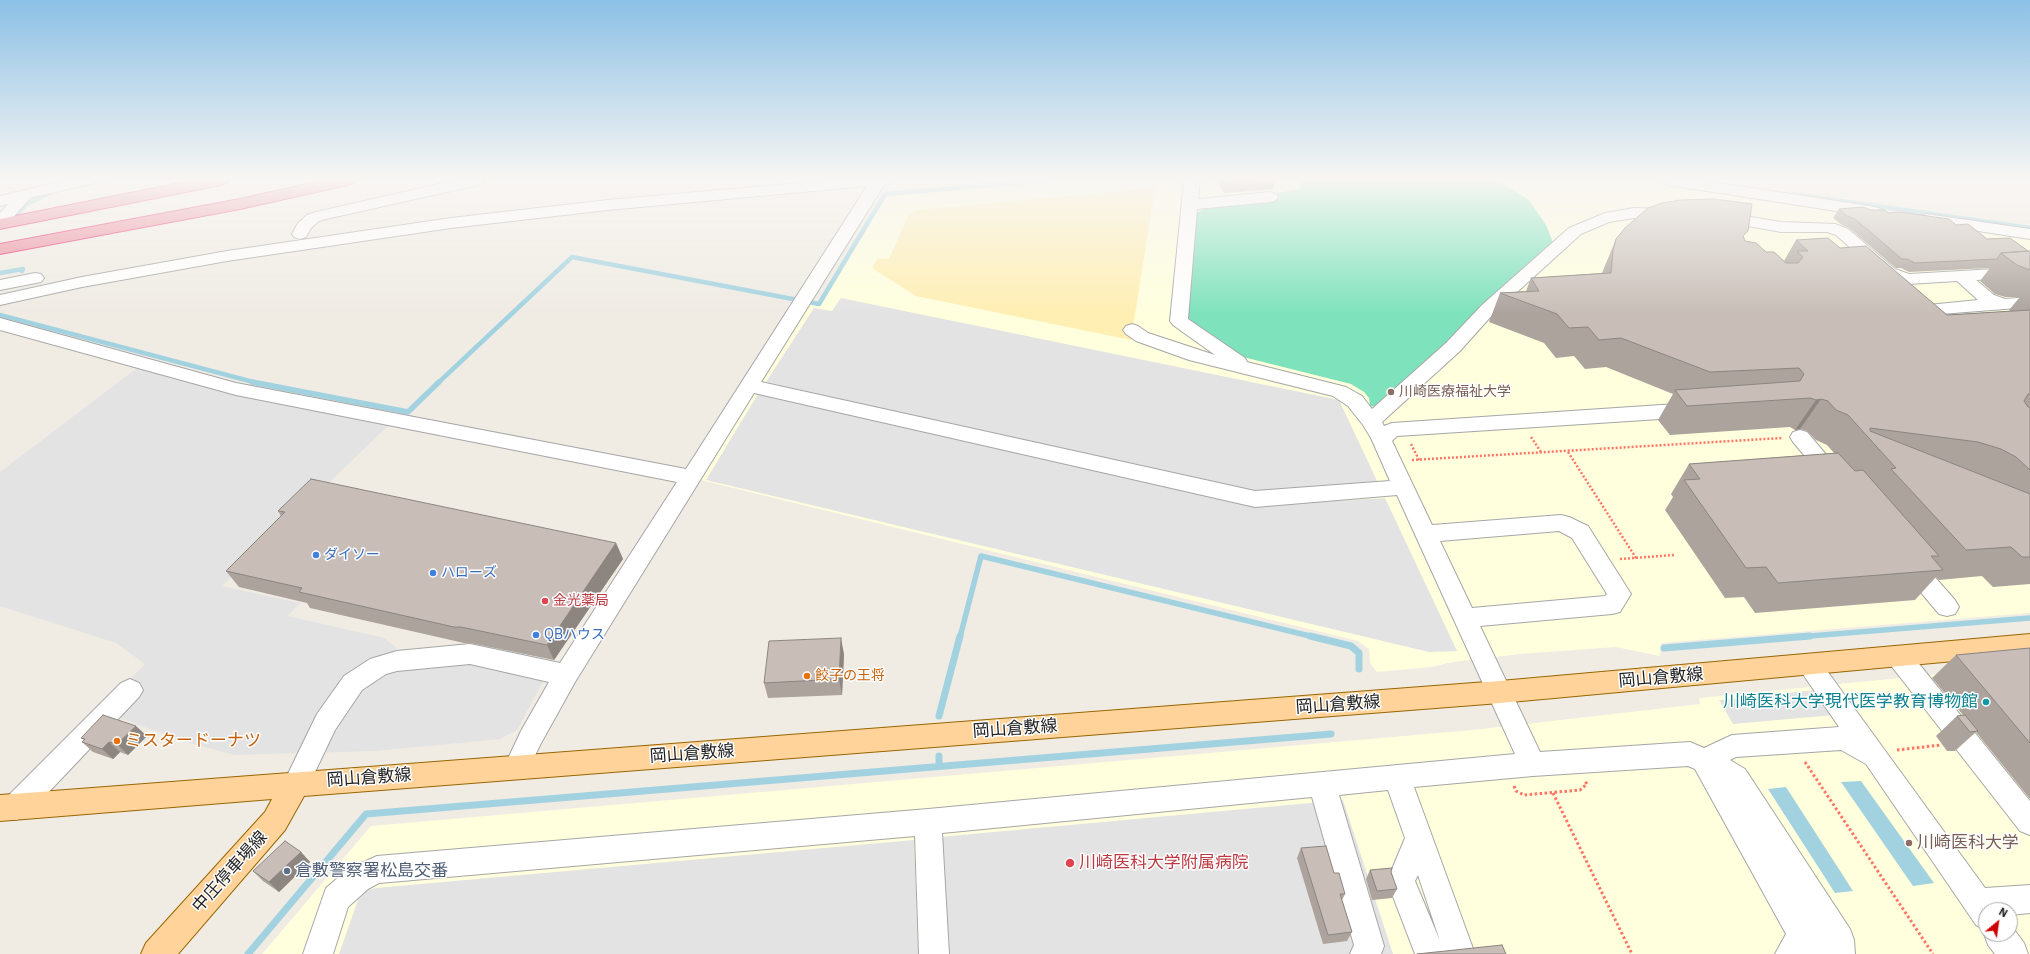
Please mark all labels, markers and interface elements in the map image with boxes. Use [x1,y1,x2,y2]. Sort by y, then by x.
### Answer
place label: 川崎医療福祉大学 [1399,384,1511,400]
marker: 川崎医療福祉大学 [1386,387,1396,397]
place label: ダイソー [324,547,380,563]
marker: ダイソー [311,550,321,560]
place label: ハローズ [441,565,497,581]
marker: ハローズ [428,568,438,578]
place label: 金光薬局 [553,593,609,609]
marker: 金光薬局 [540,596,550,606]
place label: QBハウス [544,627,605,643]
marker: QBハウス [531,630,541,640]
street label: 岡山倉敷線 [1618,664,1704,692]
place label: 餃子の王将 [815,668,885,684]
marker: 餃子の王将 [802,671,812,681]
street label: 岡山倉敷線 [1295,692,1381,718]
place label: 川崎医科大学現代医学教育博物館 [1723,692,1978,712]
marker: 川崎医科大学現代医学教育博物館 [1981,697,1991,707]
street label: 岡山倉敷線 [972,716,1058,742]
place label: ミスタードーナツ [125,731,261,751]
marker: ミスタードーナツ [112,736,122,746]
street label: 岡山倉敷線 [649,741,735,767]
street label: 岡山倉敷線 [326,765,412,791]
street label: 中庄停車場線 [188,827,272,917]
place label: 川崎医科大学 [1917,833,2019,853]
marker: 川崎医科大学 [1904,838,1914,848]
place label: 川崎医科大学附属病院 [1079,853,1249,873]
marker: 川崎医科大学附属病院 [1064,857,1076,869]
place label: 倉敷警察署松島交番 [295,861,448,881]
marker: 倉敷警察署松島交番 [282,866,292,876]
north arrow [1978,902,2018,942]
text: N [1996,904,2010,920]

